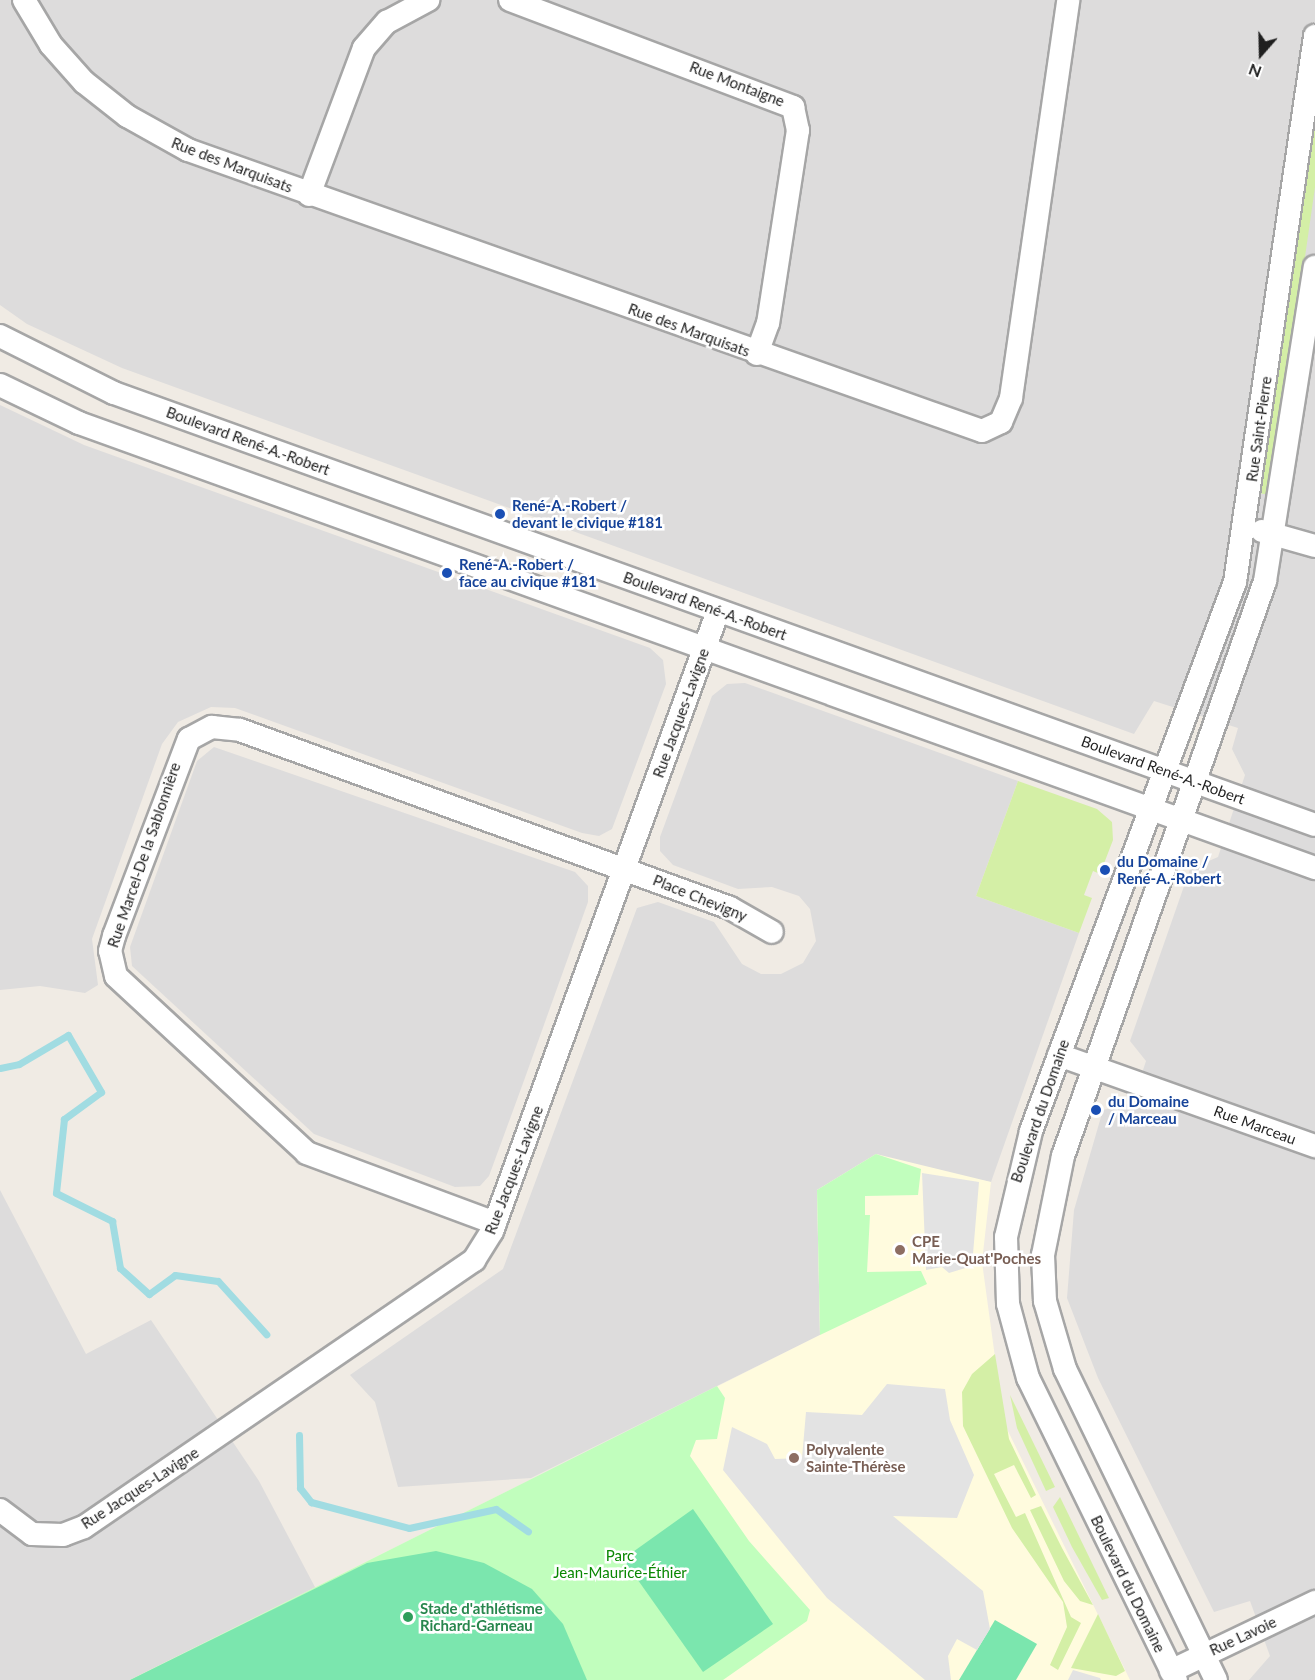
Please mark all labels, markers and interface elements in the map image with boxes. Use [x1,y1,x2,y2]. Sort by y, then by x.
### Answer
north arrow [1231,24,1291,84]
street label: Rue Montaigne [687,58,787,110]
text: N [1246,60,1264,82]
street label: Rue des Marquisats [169,134,295,196]
street label: Rue des Marquisats [626,300,752,360]
street label: Rue Saint-Pierre [1243,375,1275,483]
street label: Boulevard René-A.-Robert [164,403,332,479]
place label: René-A.-Robert / devant le civique #181 [512,496,663,531]
marker: René-A.-Robert / devant le civique #181 [493,507,507,521]
place label: René-A.-Robert / face au civique #181 [459,555,597,590]
marker: René-A.-Robert / face au civique #181 [440,566,454,580]
street label: Boulevard René-A.-Robert [621,568,789,644]
street label: Rue Jacques-Lavigne [649,646,713,780]
street label: Boulevard René-A.-Robert [1079,732,1247,808]
street label: Rue Marcel-De la Sablonnière [104,760,184,950]
place label: du Domaine / René-A.-Robert [1117,852,1221,887]
marker: du Domaine / René-A.-Robert [1098,863,1112,877]
street label: Place Chevigny [650,871,750,925]
street label: Boulevard du Domaine [1007,1037,1073,1185]
place label: du Domaine / Marceau [1108,1092,1189,1127]
street label: Rue Marceau [1211,1102,1299,1148]
street label: Rue Jacques-Lavigne [481,1103,547,1237]
marker: du Domaine / Marceau [1089,1103,1103,1117]
place label: CPE Marie-Quat'Poches [912,1232,1041,1267]
marker: CPE Marie-Quat'Poches [893,1243,907,1257]
place label: Polyvalente Sainte-Thérèse [806,1440,905,1475]
street label: Rue Jacques-Lavigne [78,1443,202,1533]
marker: Polyvalente Sainte-Thérèse [787,1451,801,1465]
street label: Boulevard du Domaine [1087,1513,1169,1655]
park label: Parc Jean-Maurice-Éthier [553,1546,687,1581]
place label: Stade d'athlétisme Richard-Garneau [420,1599,543,1634]
marker: Stade d'athlétisme Richard-Garneau [401,1610,415,1624]
street label: Rue Lavoie [1207,1613,1279,1659]

